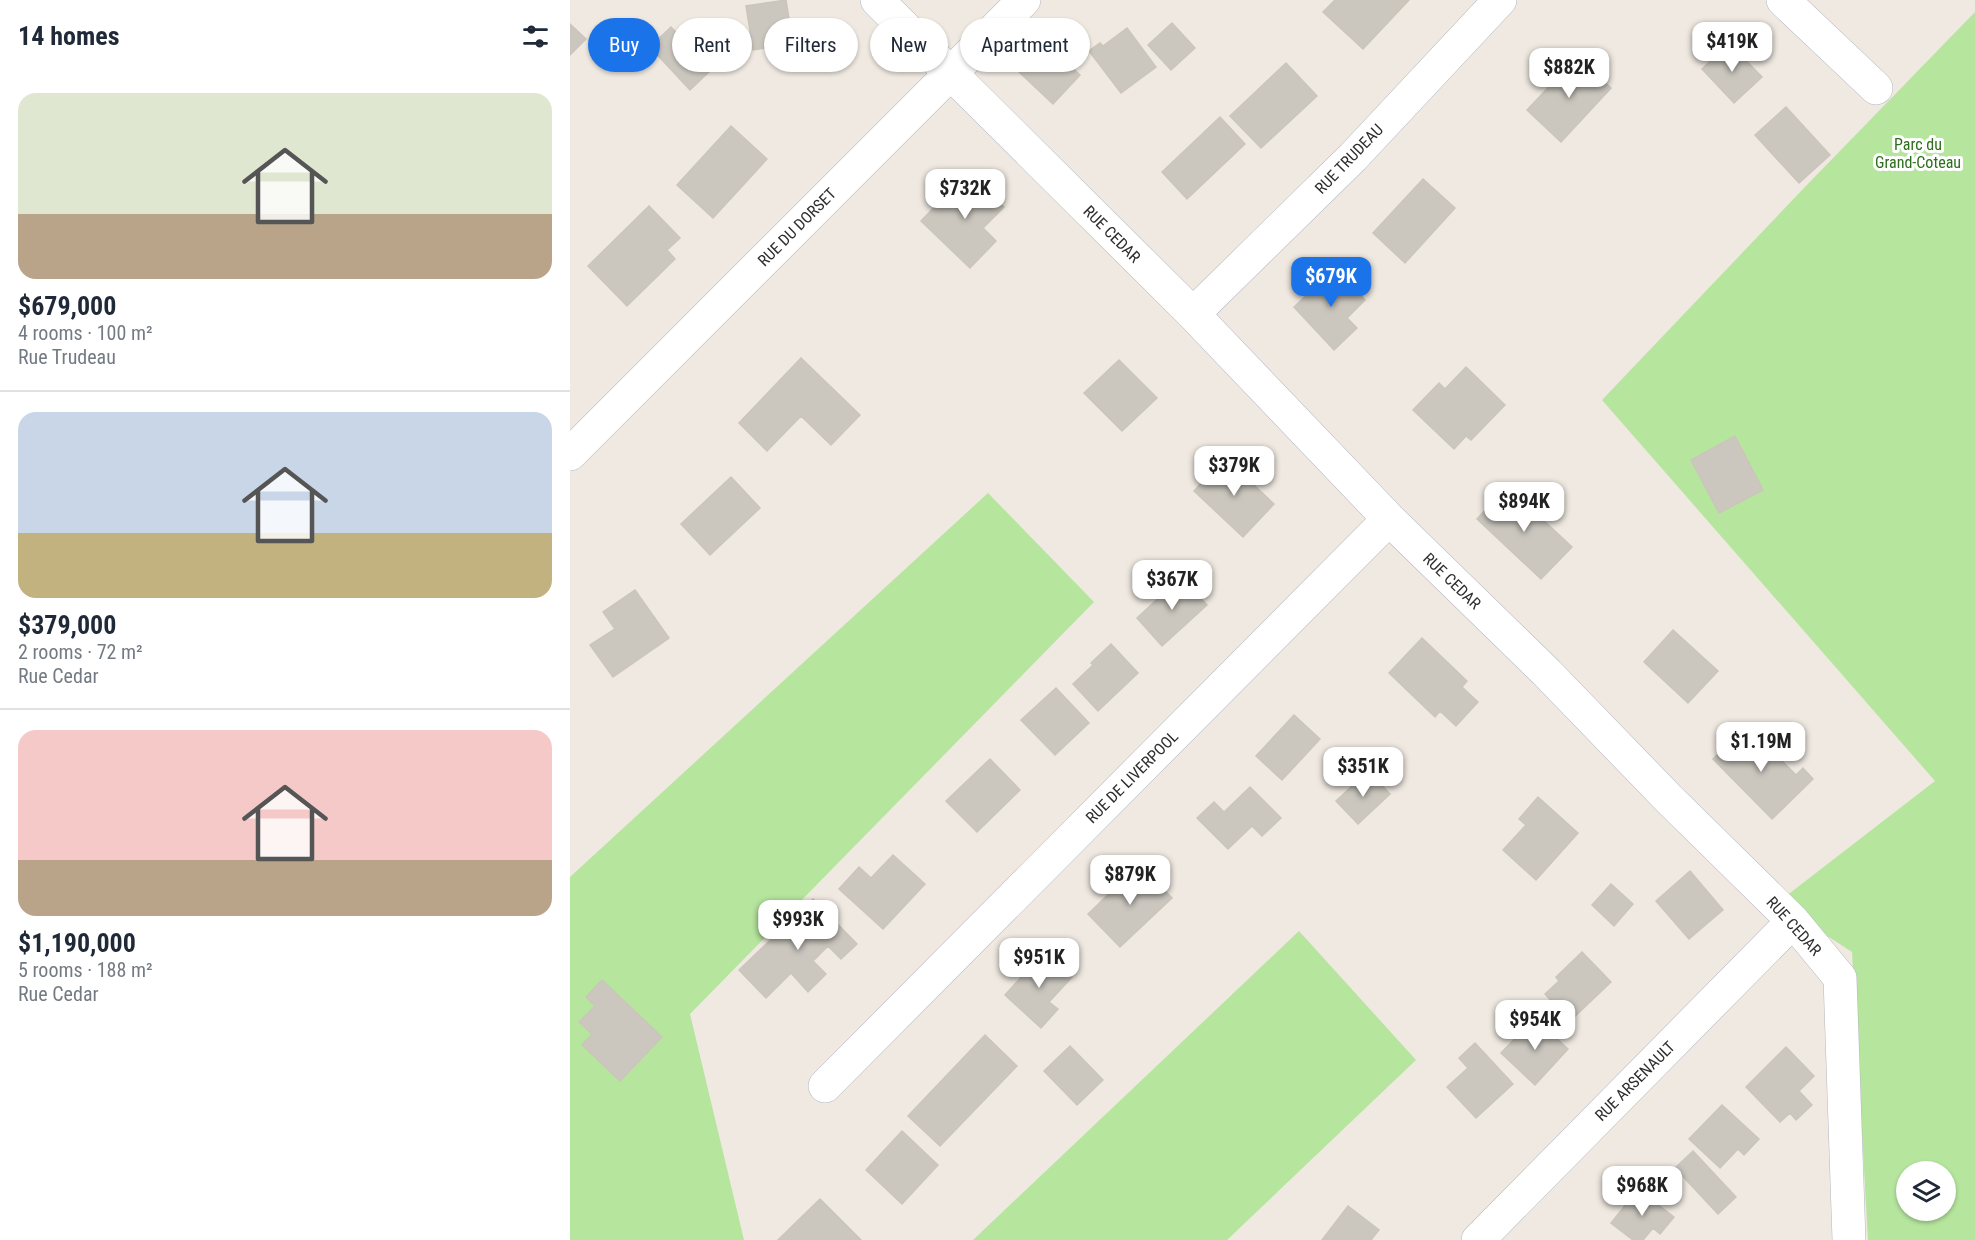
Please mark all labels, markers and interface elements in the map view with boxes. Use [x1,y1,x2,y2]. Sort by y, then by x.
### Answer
chip: Buy [588,18,660,72]
chip: Rent [672,18,752,72]
chip: Filters [764,18,858,72]
chip: New [870,18,948,72]
chip: Apartment [960,18,1090,72]
icon: filters [519,20,552,53]
text: 14 homes [18,21,120,51]
pin: $419K [1690,22,1774,73]
text: $419K [1706,29,1758,53]
pin: $882K [1527,48,1611,99]
text: $882K [1543,55,1595,79]
street label: RUE TRUDEAU [1311,120,1387,198]
icon: home [231,132,339,240]
park label: Parc du Grand-Coteau [1875,135,1961,172]
pin: $732K [923,169,1007,220]
text: $732K [939,176,991,200]
street label: RUE DU DORSET [754,184,840,270]
street label: RUE CEDAR [1080,202,1145,267]
pin: $679K [1289,257,1373,308]
text: $679K [1305,264,1357,288]
text: $679,000 [18,291,116,321]
text: 4 rooms · 100 m² [18,321,153,345]
text: Rue Trudeau [18,345,116,369]
pin: $379K [1192,446,1276,497]
icon: home [231,451,339,559]
text: $379K [1208,453,1260,477]
pin: $894K [1482,482,1566,533]
text: $894K [1498,489,1550,513]
street label: RUE CEDAR [1419,549,1485,613]
pin: $367K [1130,560,1214,611]
text: $367K [1146,567,1198,591]
text: $379,000 [18,610,116,640]
text: 2 rooms · 72 m² [18,640,143,664]
text: Rue Cedar [18,664,99,688]
pin: $1.19M [1712,722,1810,773]
street label: RUE DE LIVERPOOL [1082,727,1182,827]
text: $1.19M [1730,729,1792,753]
pin: $351K [1321,747,1405,798]
text: $351K [1337,754,1389,778]
icon: home [231,769,339,877]
pin: $879K [1088,855,1172,906]
text: $879K [1104,862,1156,886]
street label: RUE CEDAR [1763,893,1826,960]
pin: $993K [756,900,840,951]
text: $993K [772,907,824,931]
text: $1,190,000 [18,928,136,958]
pin: $951K [997,938,1081,989]
text: $951K [1013,945,1065,969]
text: 5 rooms · 188 m² [18,958,153,982]
text: Rue Cedar [18,982,99,1006]
pin: $954K [1493,1000,1577,1051]
text: $954K [1509,1007,1561,1031]
street label: RUE ARSENAULT [1591,1037,1679,1125]
map controls [1896,1161,1956,1221]
button: layers [1896,1161,1956,1221]
pin: $968K [1600,1166,1684,1217]
text: $968K [1616,1173,1668,1197]

